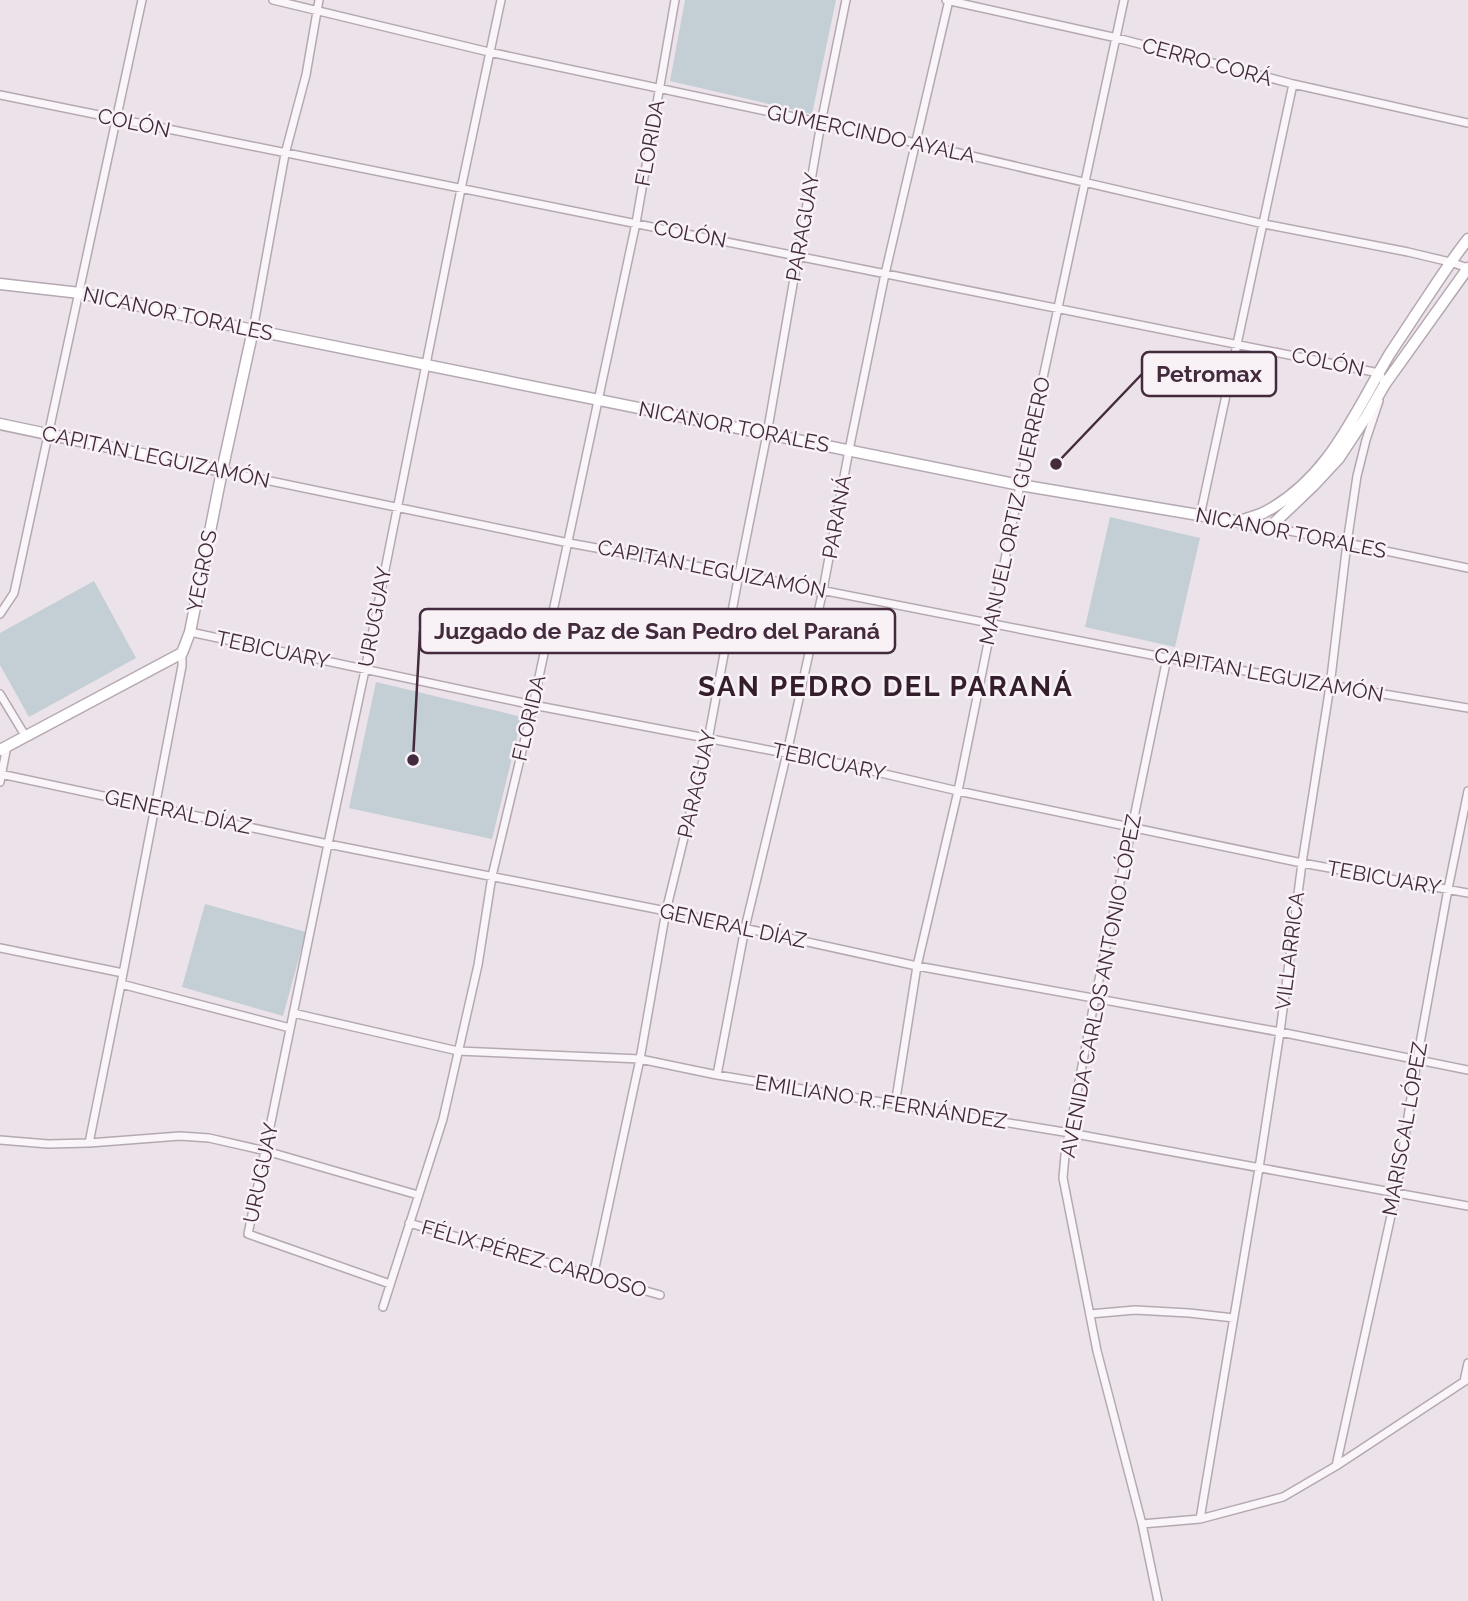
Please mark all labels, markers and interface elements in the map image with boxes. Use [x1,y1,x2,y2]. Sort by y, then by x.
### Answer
street label: CERRO CORÁ [1139,32,1275,91]
street label: FLORIDA [630,98,669,188]
street label: GUMERCINDO AYALA [765,99,978,168]
street label: COLÓN [95,103,173,142]
street label: PARAGUAY [781,170,824,283]
street label: COLÓN [652,214,729,253]
street label: NICANOR TORALES [81,281,276,346]
street label: COLÓN [1289,342,1367,381]
callout: Petromax [1142,352,1276,396]
text: Petromax [1156,360,1263,387]
street label: MANUEL ORTIZ GUERRERO [974,374,1055,647]
street label: NICANOR TORALES [637,396,832,457]
street label: CAPITAN LEGUIZAMÓN [40,420,272,493]
street label: PARANÁ [817,473,856,561]
street label: NICANOR TORALES [1194,502,1389,563]
street label: YEGROS [181,527,222,614]
street label: CAPITAN LEGUIZAMÓN [596,534,829,603]
street label: URUGUAY [353,564,397,669]
callout: Juzgado de Paz de San Pedro del Paraná [420,609,895,653]
text: Juzgado de Paz de San Pedro del Paraná [434,617,880,644]
street label: TEBICUARY [214,625,332,674]
street label: CAPITAN LEGUIZAMÓN [1152,642,1386,707]
district label: SAN PEDRO DEL PARANÁ [698,670,1074,703]
street label: FLORIDA [507,673,551,763]
street label: PARAGUAY [672,727,721,840]
street label: TEBICUARY [770,737,888,786]
street label: GENERAL DÍAZ [102,784,254,839]
street label: AVENIDA CARLOS ANTONIO LÓPEZ [1055,812,1146,1160]
street label: TEBICUARY [1325,855,1443,900]
street label: VILLARRICA [1270,890,1309,1012]
street label: GENERAL DÍAZ [657,898,809,953]
street label: MARISCAL LÓPEZ [1377,1040,1432,1218]
street label: EMILIANO R. FERNÁNDEZ [753,1069,1009,1134]
street label: URUGUAY [238,1120,283,1225]
street label: FÉLIX PÉREZ CARDOSO [419,1214,650,1303]

